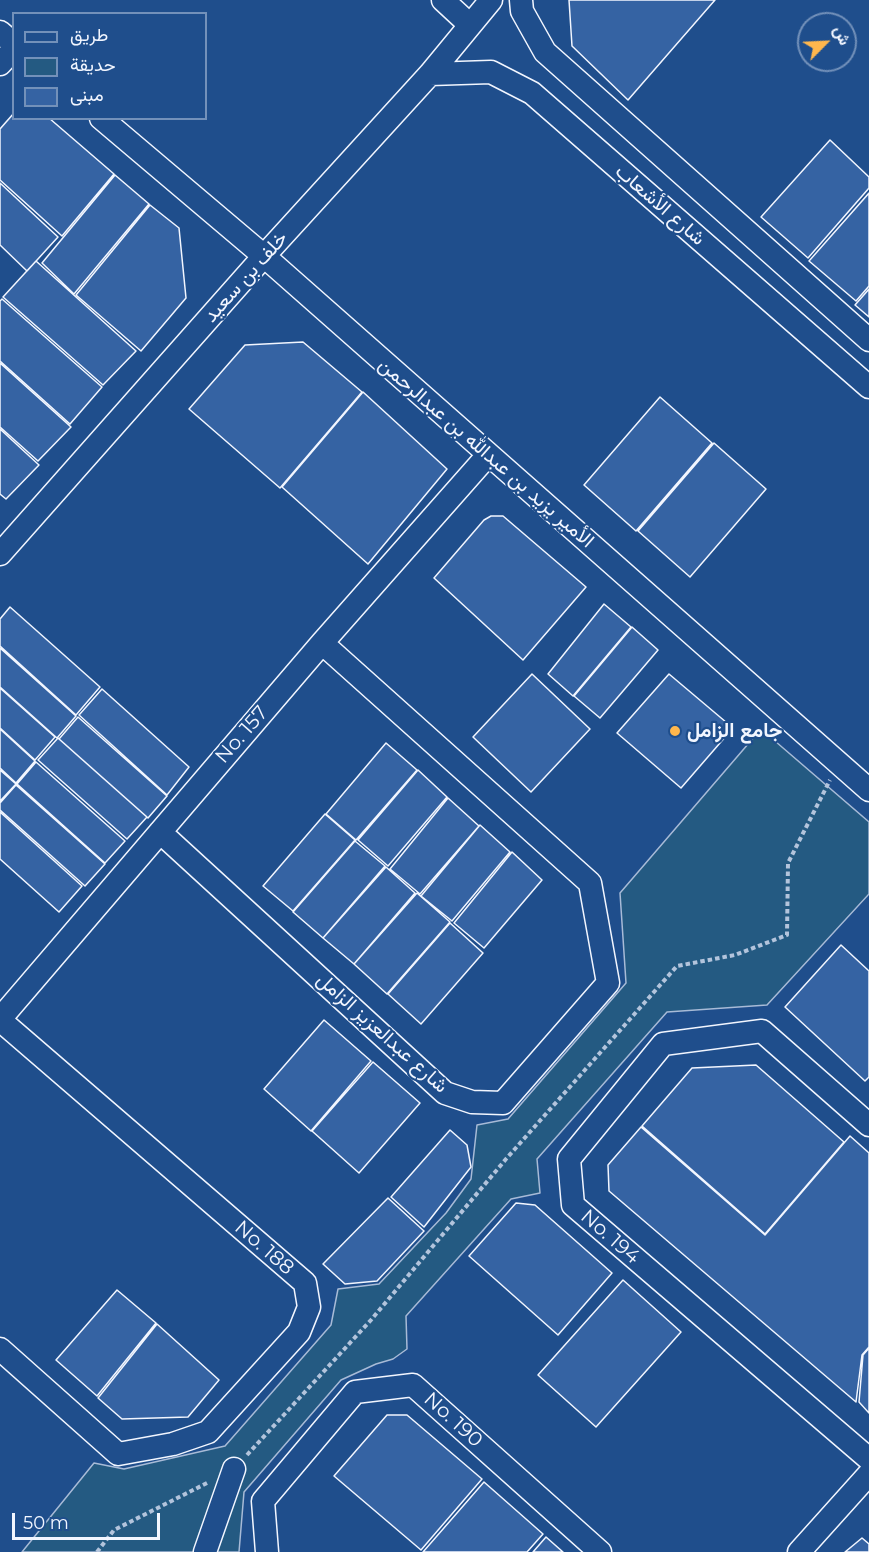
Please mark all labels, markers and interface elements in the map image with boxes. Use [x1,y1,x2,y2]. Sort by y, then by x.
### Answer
legend [12,12,207,120]
north arrow [797,12,857,72]
text: ش [829,23,855,48]
text: طريق [70,24,108,46]
text: حديقة [70,54,116,76]
text: مبنى [70,84,104,106]
street label: شارع الأشعاب [610,159,710,251]
street label: خلف بن سعيد [199,227,293,327]
street label: الأمير يزيد بن عبدالله بن عبدالرحمن [373,353,599,553]
street label: No. 157 [211,701,273,769]
place label: جامع الزامل [687,719,782,743]
marker: جامع الزامل [668,724,682,738]
street label: شارع عبدالعزيز الزامل [311,968,453,1098]
street label: No. 194 [575,1205,645,1269]
street label: No. 188 [229,1216,299,1280]
street label: No. 190 [419,1387,487,1453]
scale bar [15,1501,164,1539]
text: 50 m [23,1512,69,1534]

